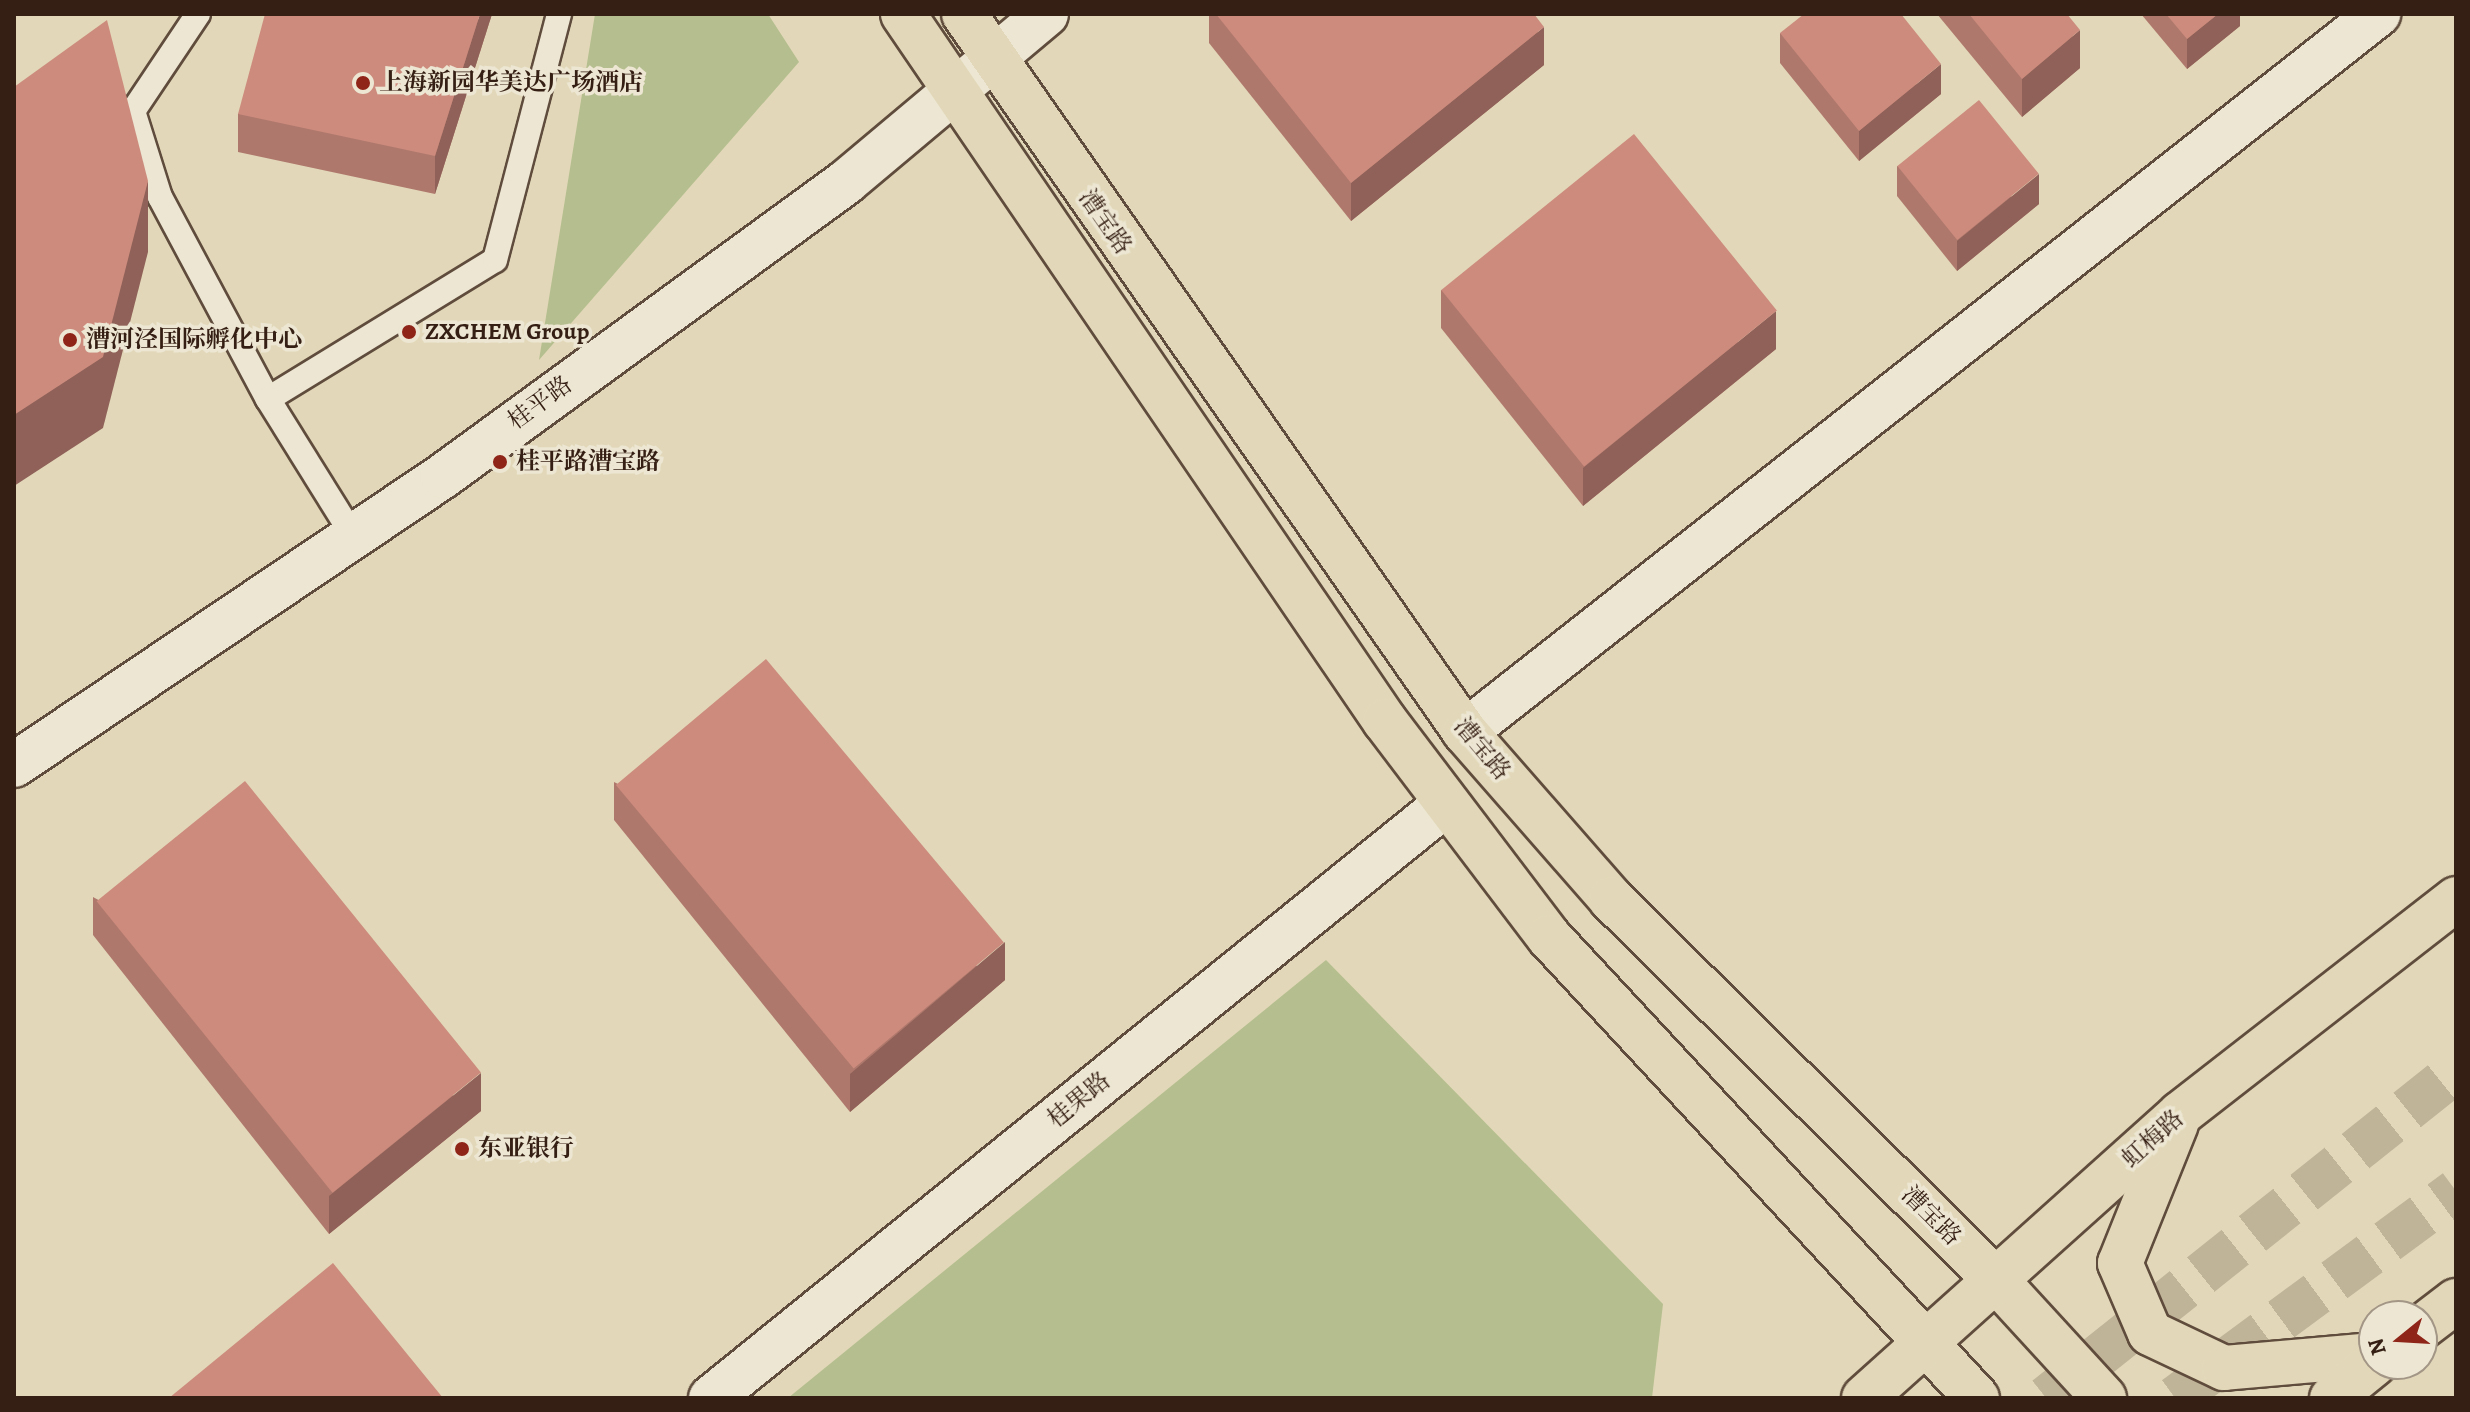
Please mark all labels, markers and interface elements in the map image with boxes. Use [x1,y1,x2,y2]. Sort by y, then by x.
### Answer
place label: 上海新园华美达广场酒店 [379,69,643,97]
marker: 上海新园华美达广场酒店 [354,74,372,92]
street label: 漕宝路 [1073,184,1137,260]
place label: ZXCHEM Group [425,318,589,346]
marker: ZXCHEM Group [400,323,418,341]
place label: 漕河泾国际孵化中心 [86,326,302,354]
marker: 漕河泾国际孵化中心 [61,331,79,349]
street label: 桂平路 [502,370,578,436]
place label: 桂平路漕宝路 [516,448,660,476]
marker: 桂平路漕宝路 [491,453,509,471]
street label: 漕宝路 [1448,712,1516,786]
street label: 桂果路 [1042,1066,1116,1134]
street label: 虹梅路 [2117,1104,2189,1174]
place label: 东亚银行 [478,1135,574,1163]
marker: 东亚银行 [453,1140,471,1158]
street label: 漕宝路 [1895,1180,1967,1252]
north arrow [2358,1300,2438,1380]
text: N [2360,1335,2394,1359]

